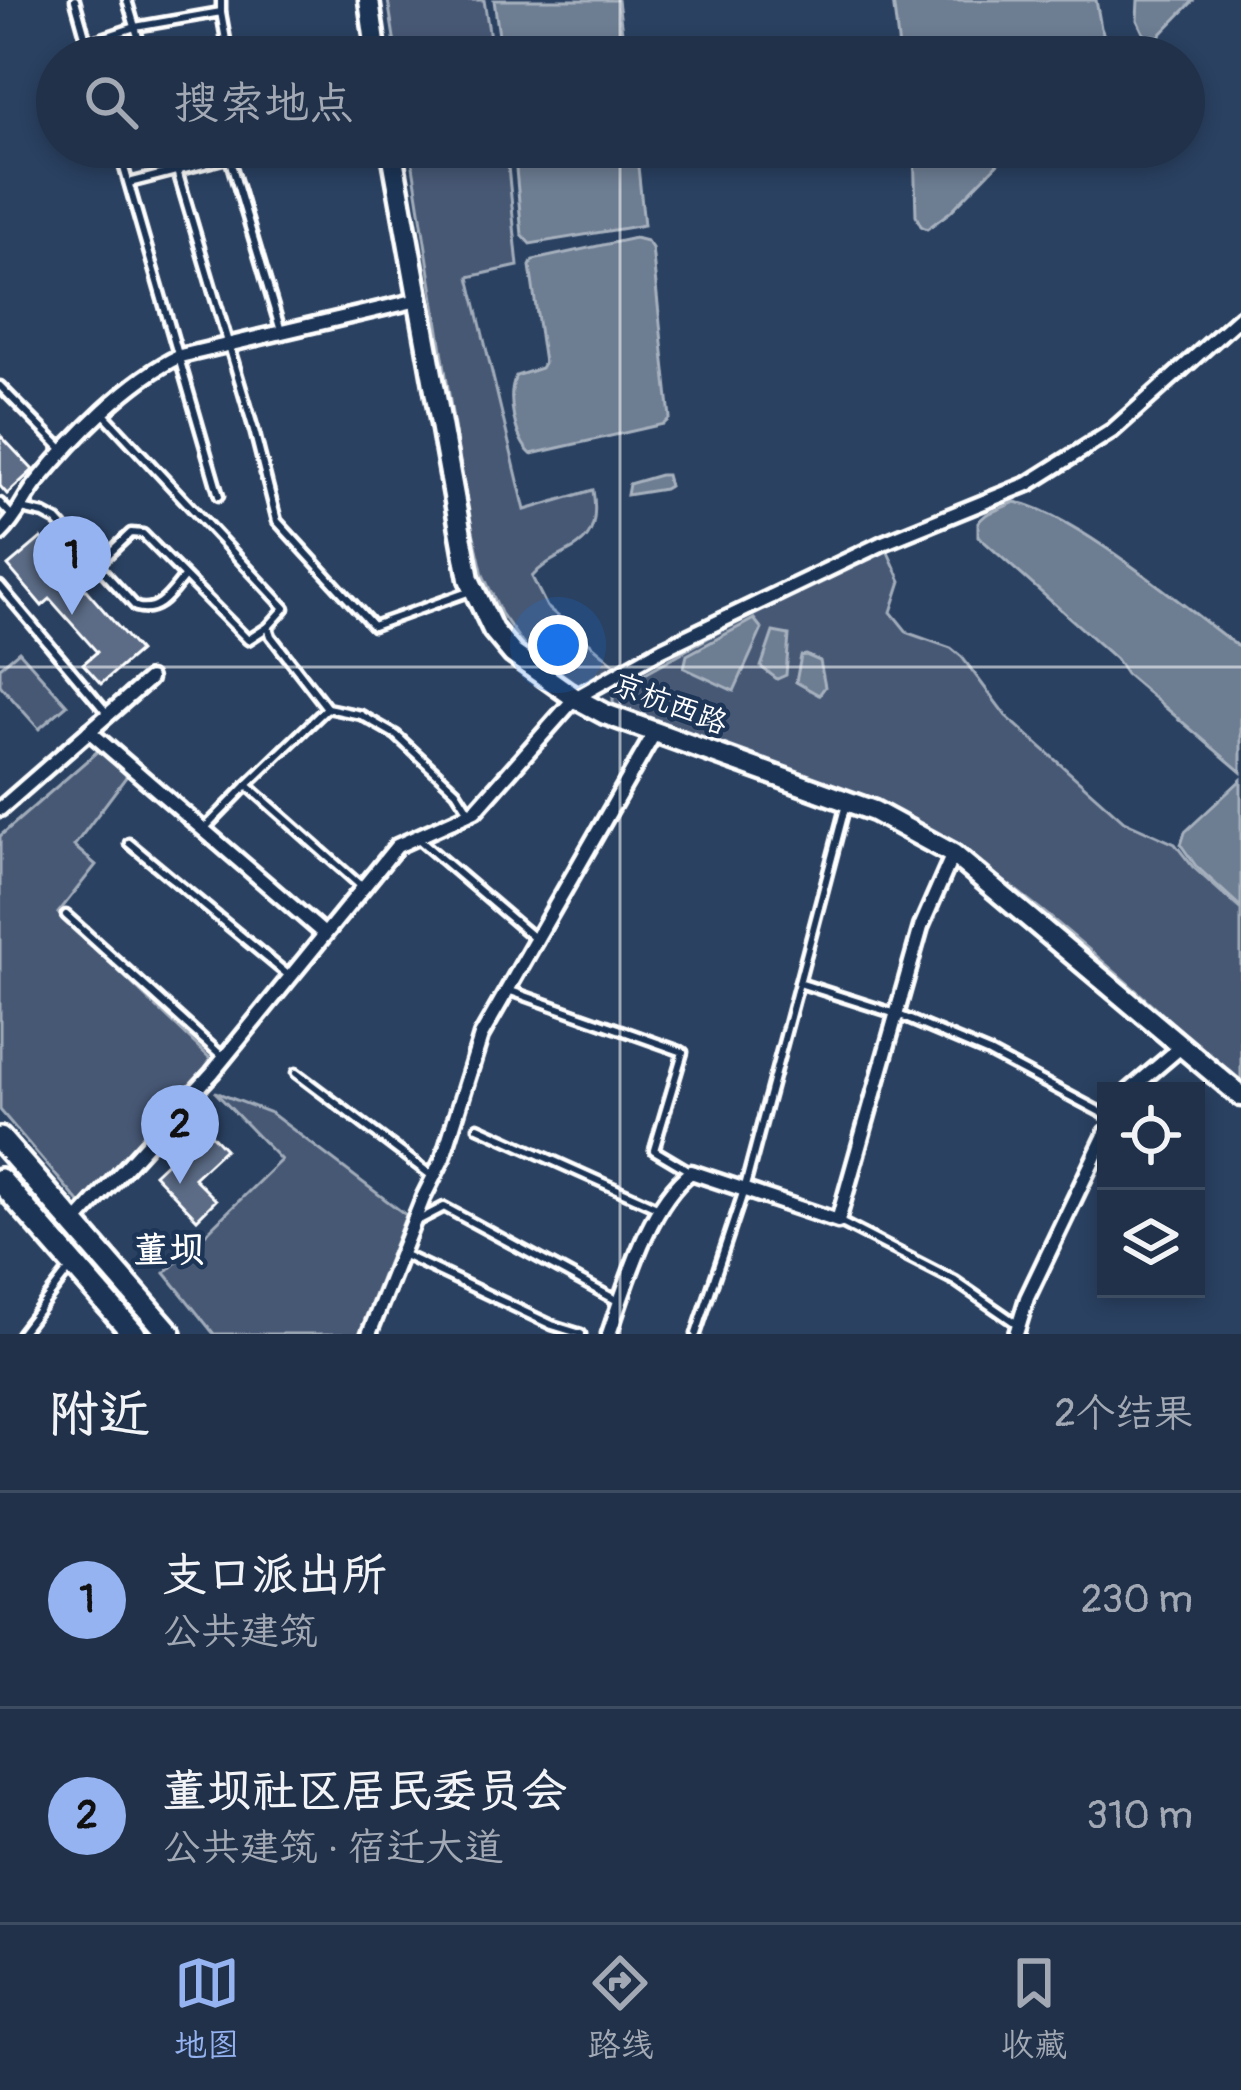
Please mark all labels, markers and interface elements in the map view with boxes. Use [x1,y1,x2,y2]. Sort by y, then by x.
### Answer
search box [36,36,1205,168]
icon: search [78,69,144,135]
text: 搜索地点 [174,76,354,132]
pin: 1 [33,516,111,615]
your location [528,615,588,675]
street label: 京杭西路 [607,665,733,743]
map controls [1097,1082,1205,1298]
button: locate [1097,1082,1205,1190]
pin: 2 [141,1085,219,1184]
button: layers [1097,1190,1205,1298]
district label: 董坝 [133,1228,205,1273]
text: 附近 [48,1383,150,1447]
text: 2个结果 [1054,1389,1193,1438]
text: 支口派出所 [162,1548,387,1604]
text: 1 [79,1575,95,1624]
text: 230 m [1081,1575,1193,1624]
text: 公共建筑 [162,1607,318,1656]
text: 董坝社区居民委员会 [162,1764,567,1820]
text: 2 [76,1791,98,1840]
text: 310 m [1086,1791,1193,1840]
text: 公共建筑 · 宿迁大道 [162,1823,504,1872]
tab: 地图 [174,1950,240,2066]
tab: 路线 [587,1950,653,2066]
tab: 收藏 [1001,1950,1067,2066]

